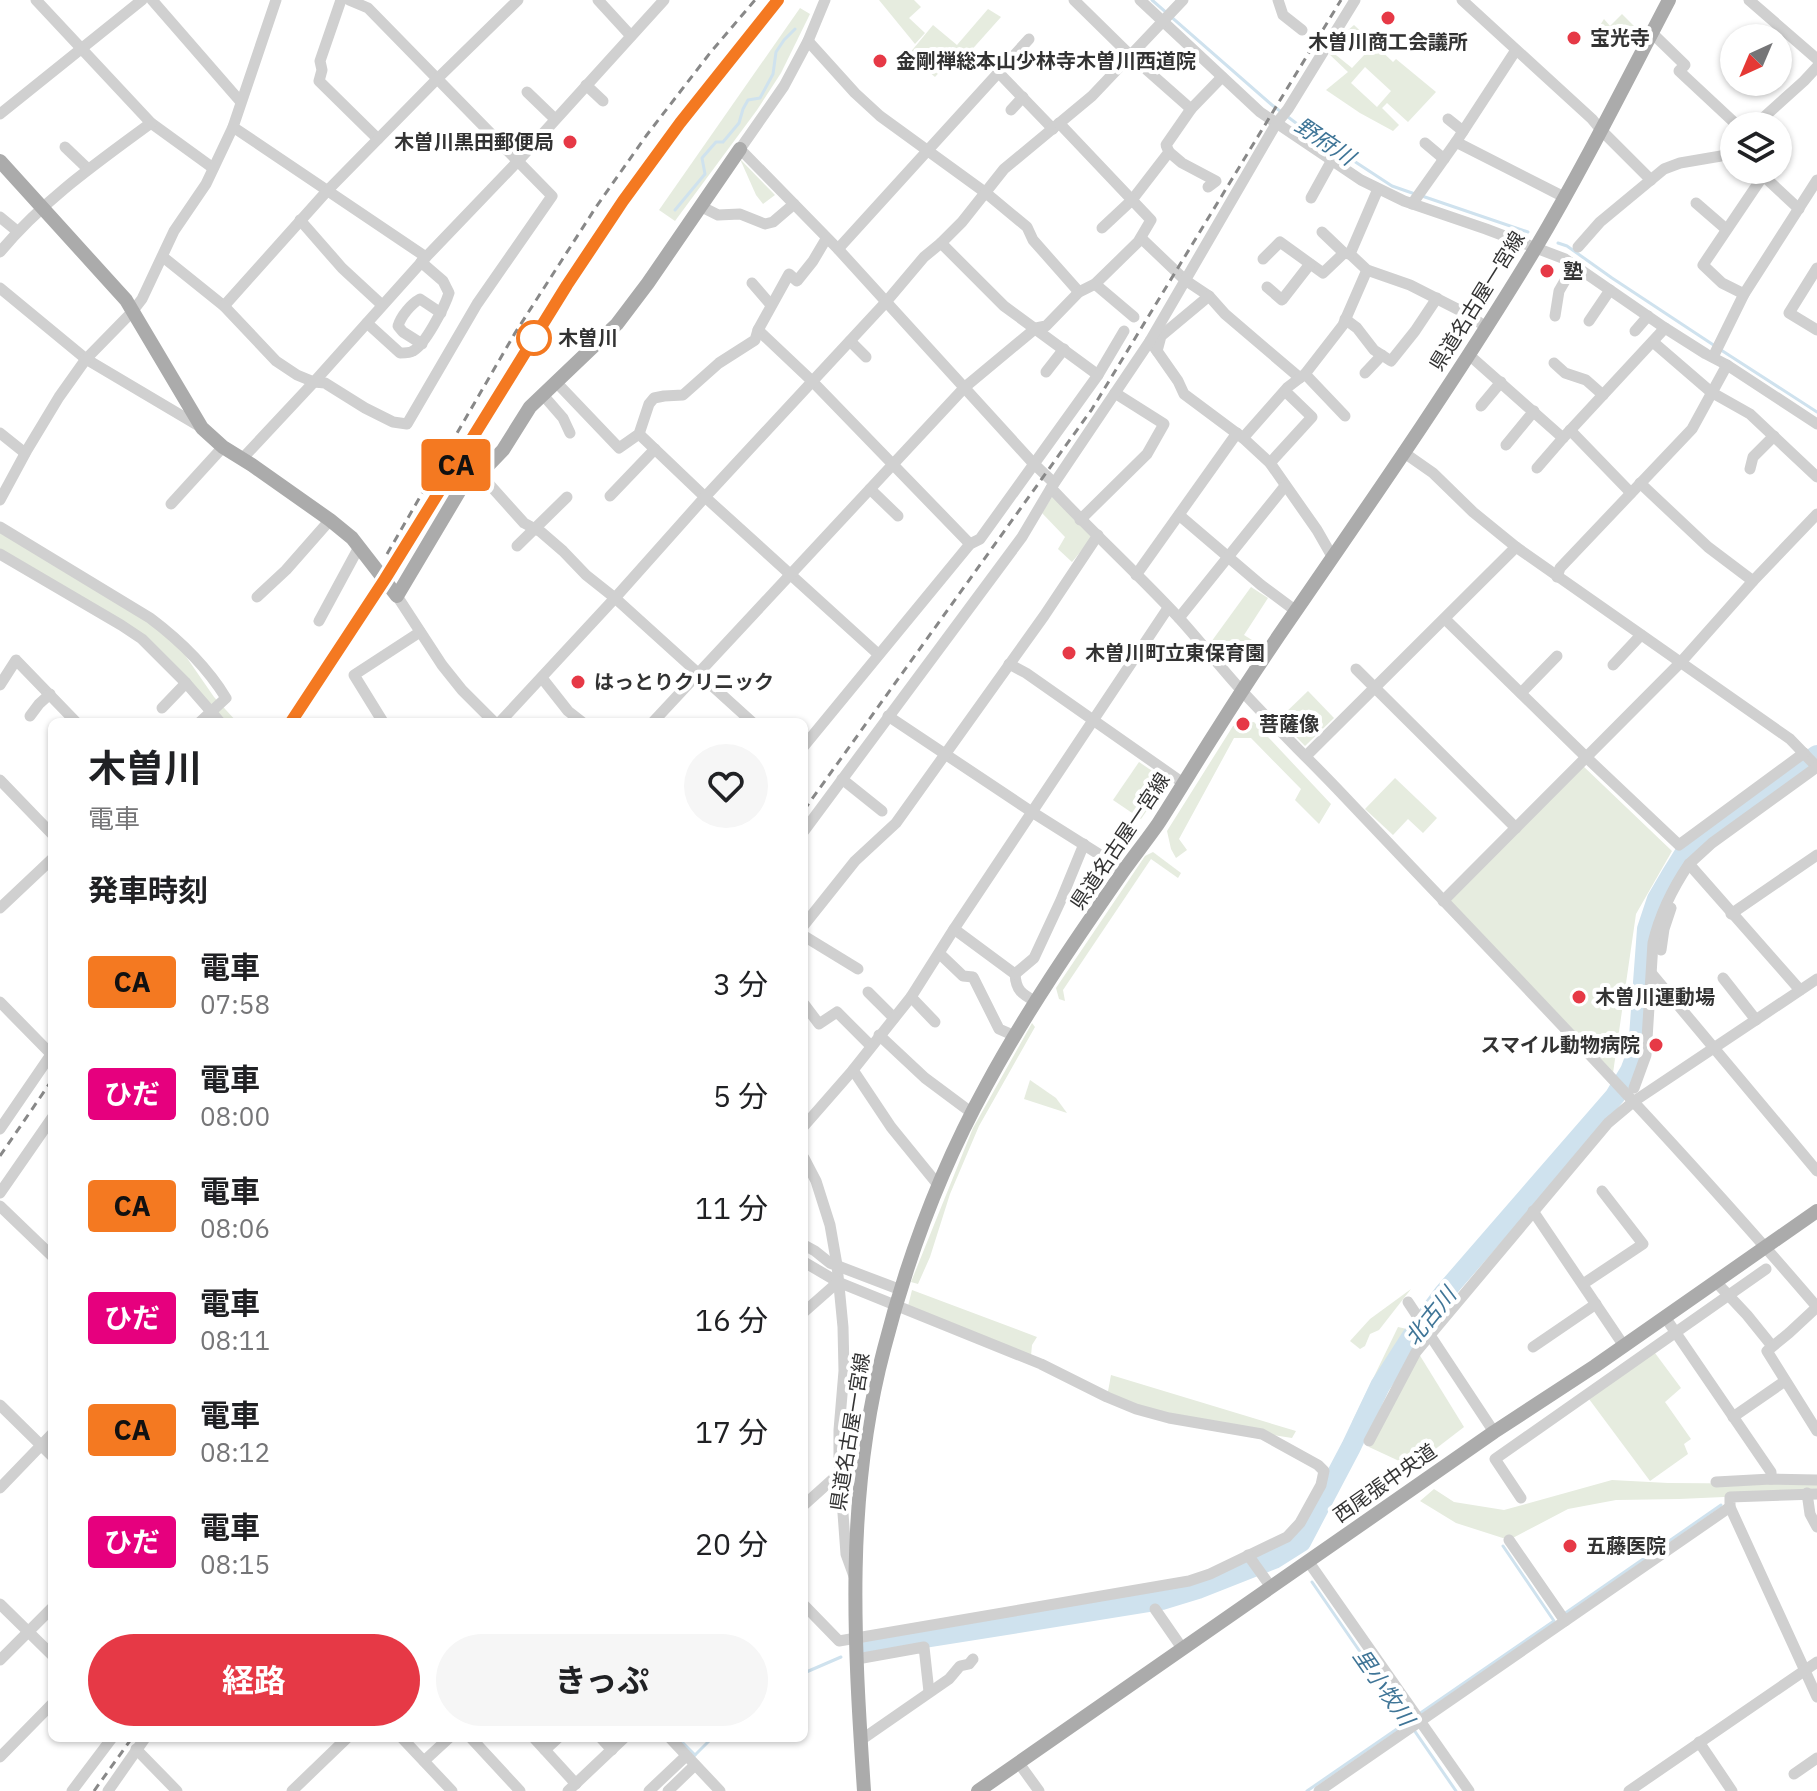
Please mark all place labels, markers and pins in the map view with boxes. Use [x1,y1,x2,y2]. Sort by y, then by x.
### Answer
marker: 木曽川商工会議所 [1379,9,1397,27]
place label: 宝光寺 [1590,24,1650,51]
place label: 木曽川商工会議所 [1308,28,1468,55]
marker: 宝光寺 [1565,29,1583,47]
place label: 金剛禅総本山少林寺木曽川西道院 [896,47,1196,74]
marker: 金剛禅総本山少林寺木曽川西道院 [871,52,889,70]
place label: 木曽川黒田郵便局 [394,128,554,155]
marker: 木曽川黒田郵便局 [561,133,579,151]
place label: 塾 [1563,257,1583,284]
marker: 塾 [1538,262,1556,280]
marker: 木曽川 [517,321,551,355]
place label: 木曽川 [558,324,618,351]
place label: 木曽川町立東保育園 [1085,639,1265,666]
marker: 木曽川町立東保育園 [1060,644,1078,662]
place label: はっとりクリニック [594,668,774,695]
marker: はっとりクリニック [569,673,587,691]
place label: 菩薩像 [1259,710,1319,737]
marker: 菩薩像 [1234,715,1252,733]
place label: 木曽川運動場 [1595,983,1715,1010]
marker: 木曽川運動場 [1570,988,1588,1006]
place label: スマイル動物病院 [1481,1031,1640,1058]
marker: スマイル動物病院 [1647,1036,1665,1054]
place label: 五藤医院 [1586,1532,1666,1559]
marker: 五藤医院 [1561,1537,1579,1555]

